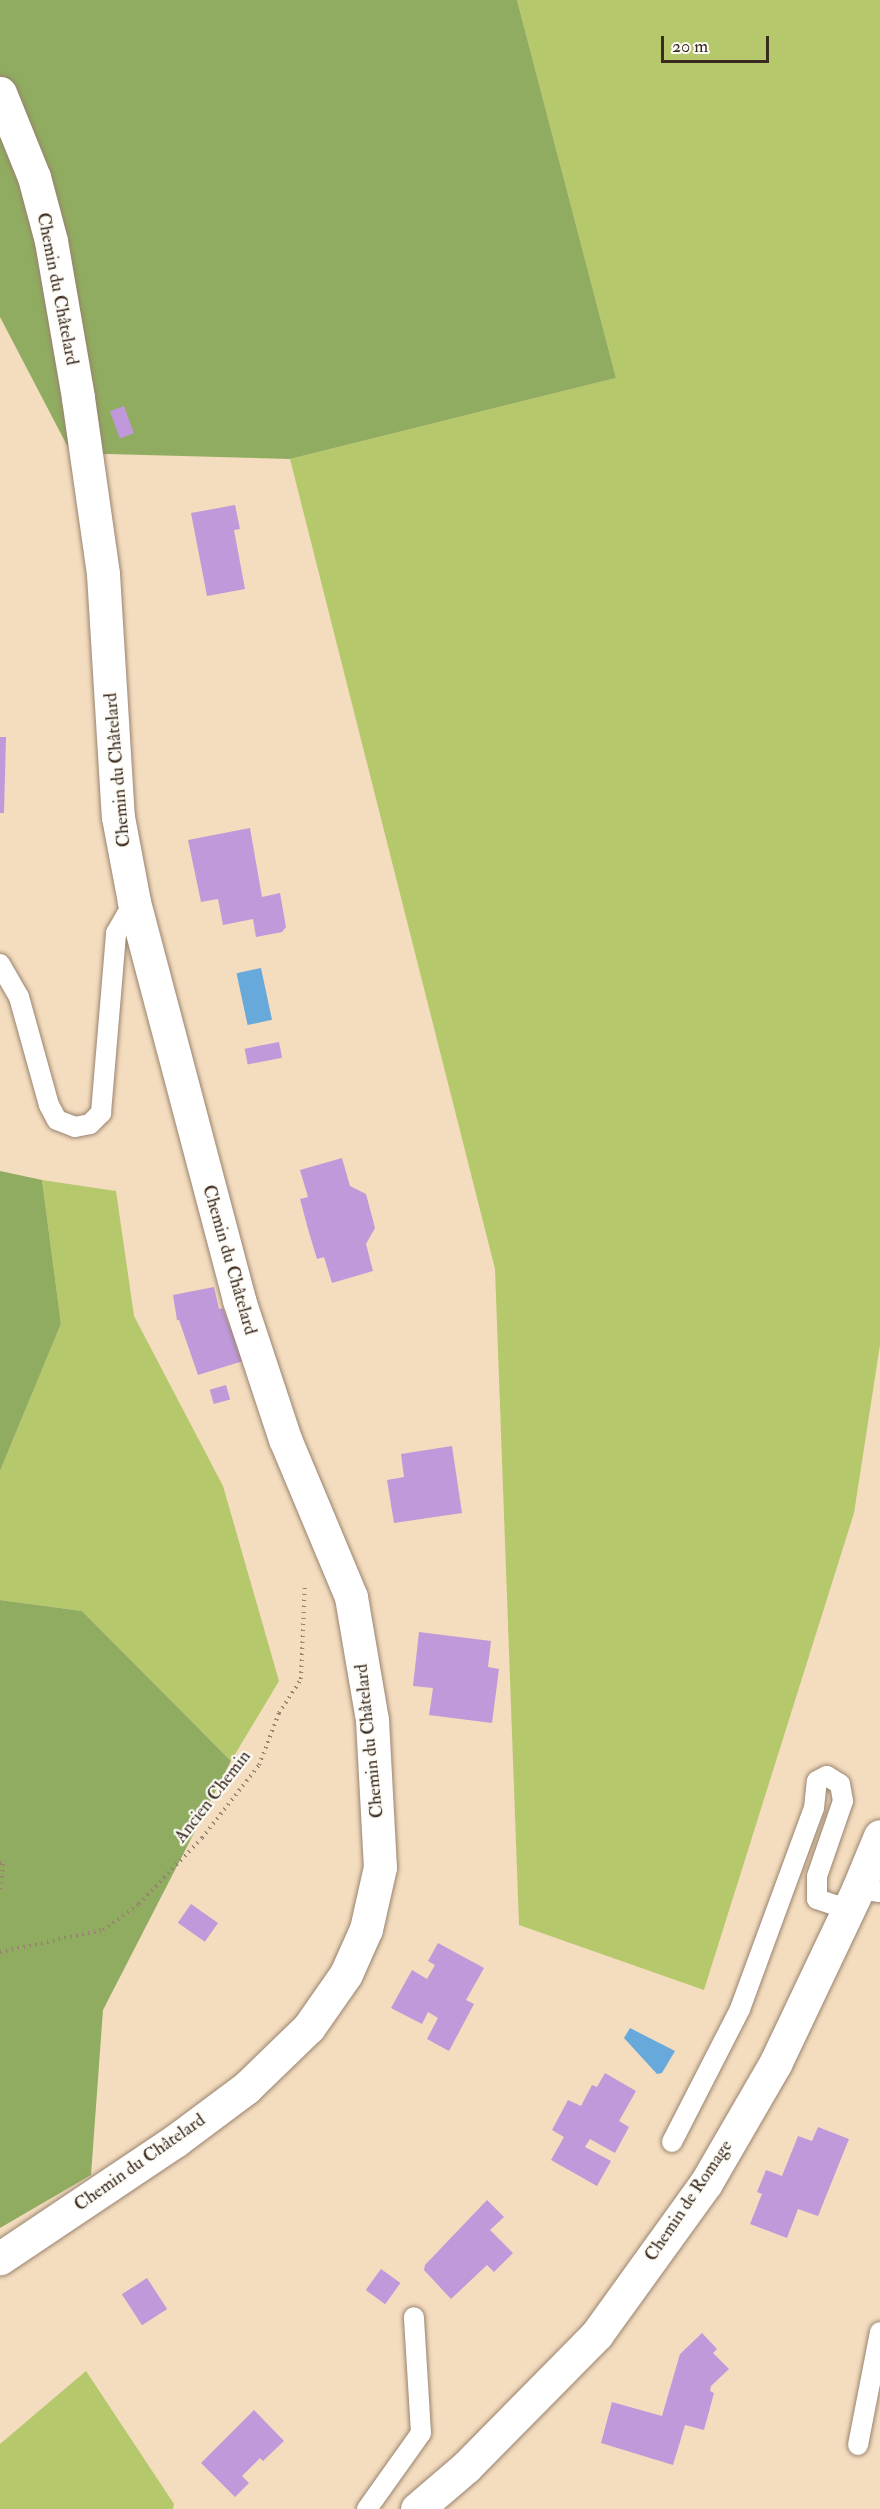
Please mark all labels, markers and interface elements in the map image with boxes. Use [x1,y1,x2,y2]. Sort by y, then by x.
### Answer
scale bar [664,24,772,62]
text: 20 m [672,35,708,58]
street label: Chemin du Châtelard [32,211,82,367]
street label: Chemin du Châtelard [100,692,136,848]
street label: Chemin du Châtelard [197,1183,261,1337]
street label: Chemin du Châtelard [351,1663,389,1819]
street label: Ancien Chemin [170,1746,256,1848]
street label: Chemin du Châtelard [70,2110,210,2216]
street label: Chemin de Romage [641,2136,737,2266]

